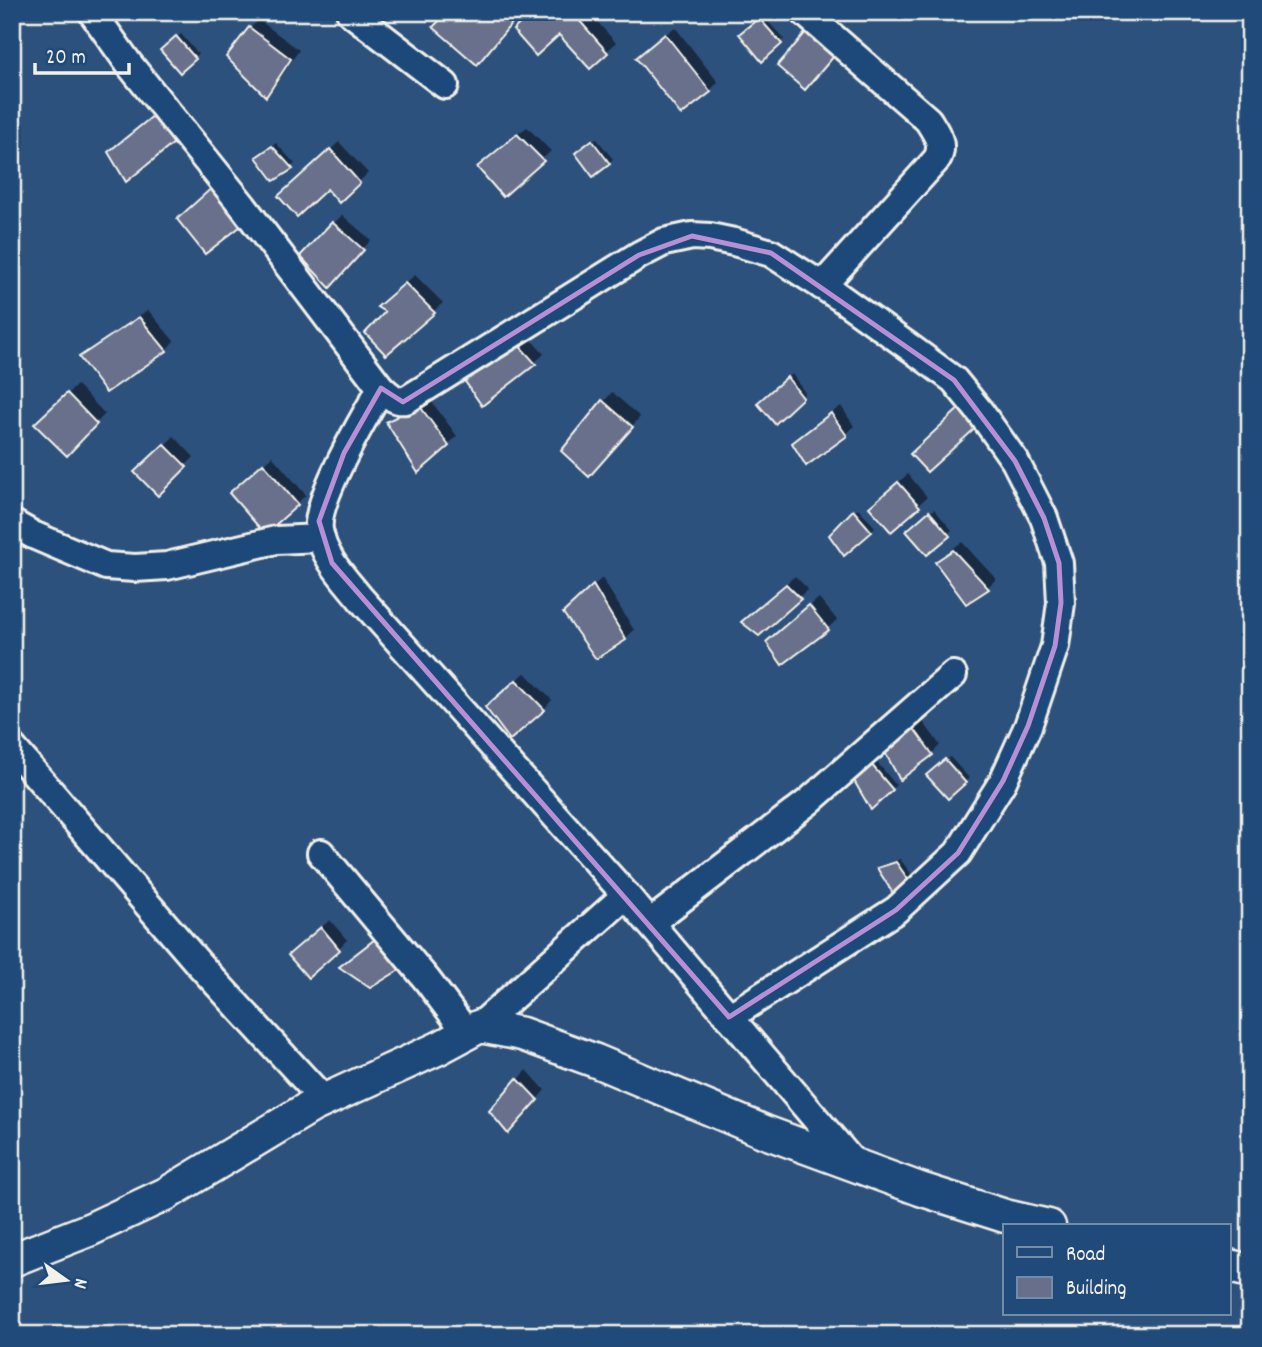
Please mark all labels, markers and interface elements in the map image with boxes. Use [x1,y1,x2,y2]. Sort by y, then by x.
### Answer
scale bar [35,32,130,76]
text: 20 m [46,44,86,74]
legend [1003,1224,1230,1316]
text: Road [1066,1241,1105,1271]
north arrow [32,1246,102,1316]
text: N [65,1275,93,1291]
text: Building [1066,1275,1126,1305]

